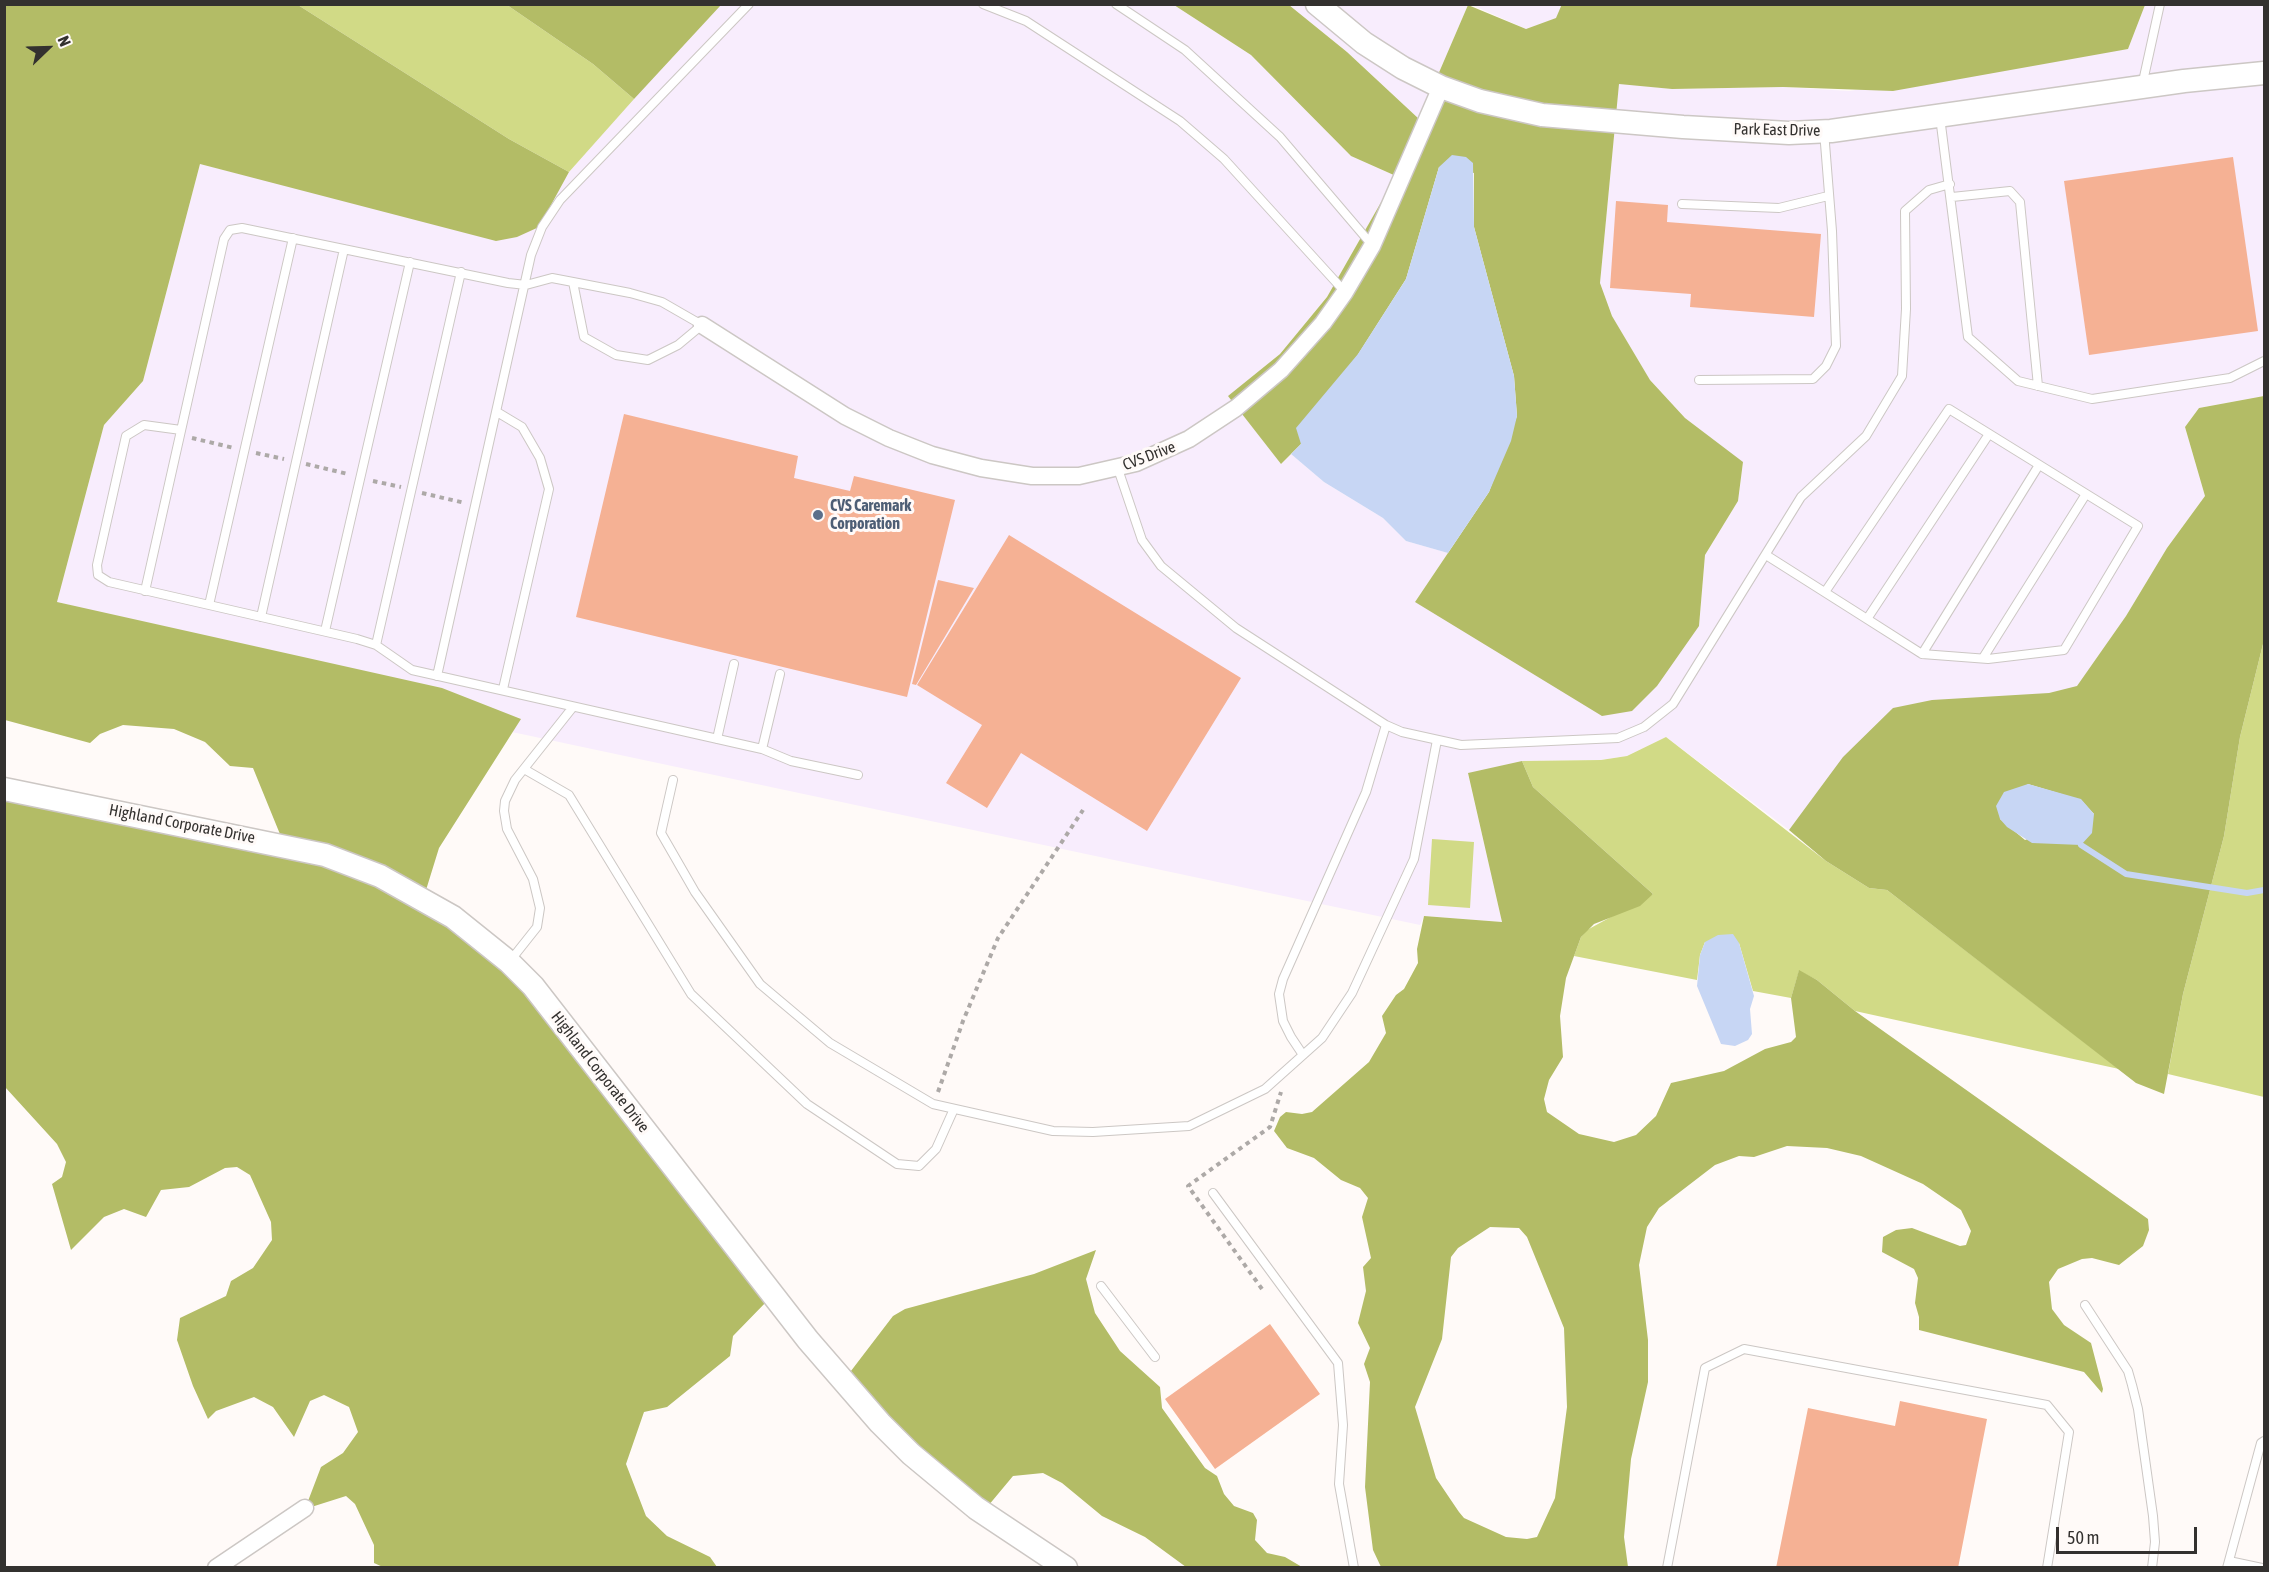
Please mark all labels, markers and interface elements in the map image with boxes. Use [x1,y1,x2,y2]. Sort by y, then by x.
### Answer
north arrow [18,18,78,78]
text: N [54,33,75,49]
street label: Park East Drive [1734,120,1820,140]
street label: CVS Drive [1120,437,1178,475]
place label: CVS Caremark Corporation [830,496,911,534]
marker: CVS Caremark Corporation [811,508,825,522]
street label: Highland Corporate Drive [107,800,257,848]
street label: Highland Corporate Drive [547,1008,653,1136]
scale bar [2059,1515,2200,1553]
text: 50 m [2067,1527,2099,1548]

